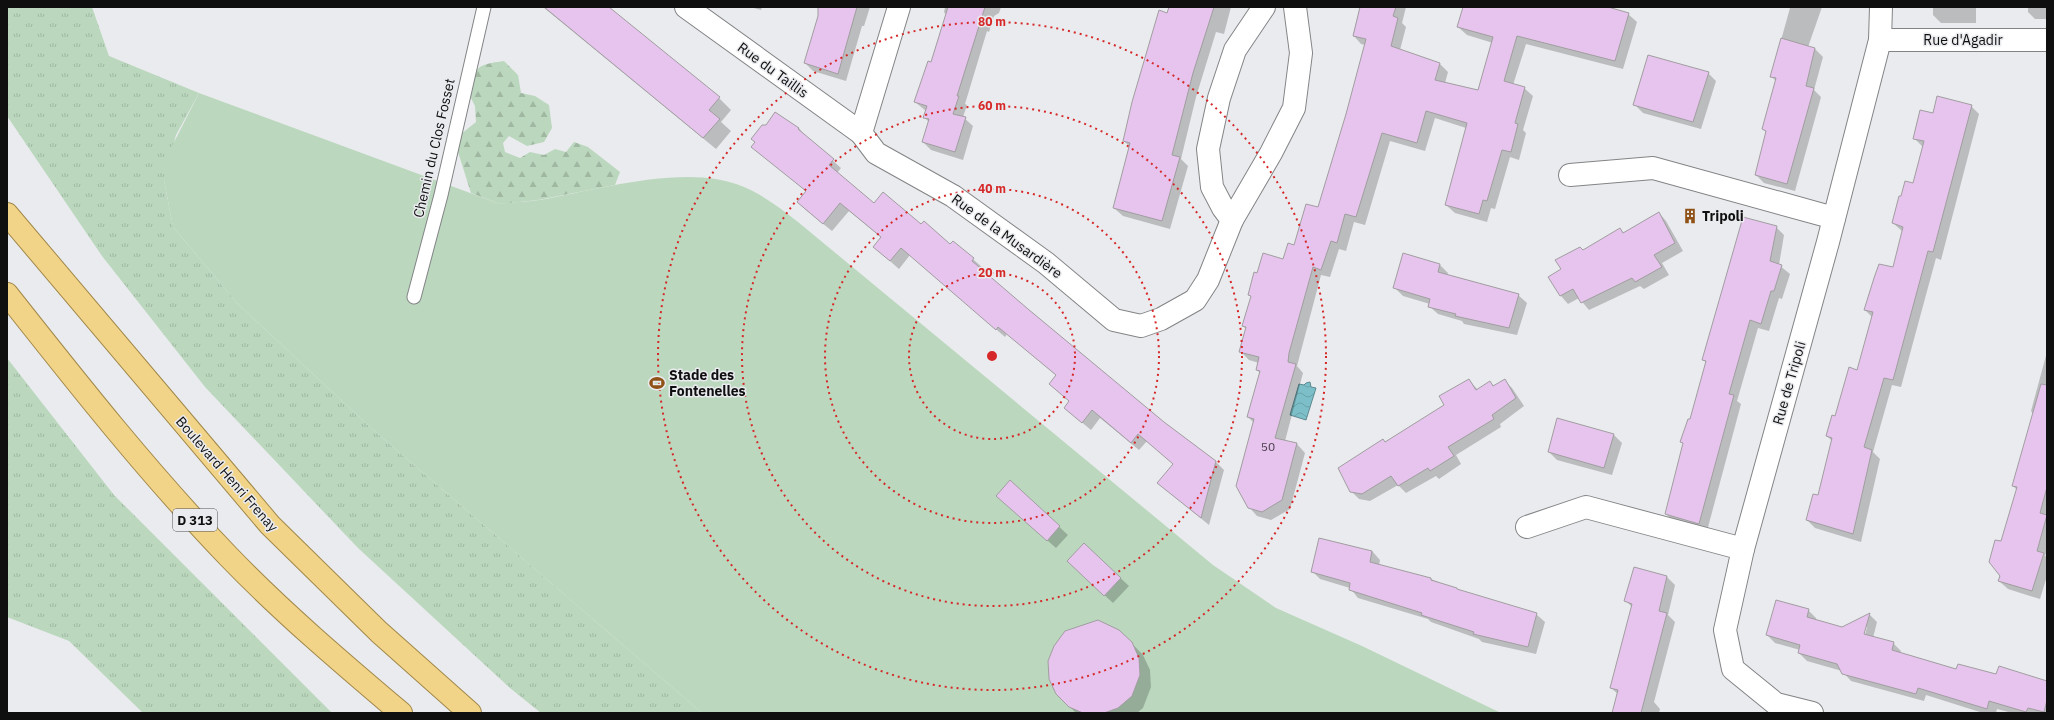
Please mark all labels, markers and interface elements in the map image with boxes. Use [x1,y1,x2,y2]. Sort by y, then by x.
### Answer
text: 80 m [978,14,1006,29]
street label: Rue d'Agadir [1923,31,2003,49]
street label: Rue du Taillis [734,38,812,102]
street label: Chemin du Clos Fosset [409,76,459,220]
text: 60 m [978,98,1006,113]
text: 40 m [978,181,1006,196]
street label: Rue de la Musardière [948,190,1066,282]
building icon: Tripoli [1681,207,1699,225]
place label: Tripoli [1702,207,1744,225]
text: 20 m [978,265,1006,280]
street label: Rue de Tripoli [1768,339,1810,427]
centre of rings [985,349,999,363]
place label: Stade des Fontenelles [669,366,746,400]
sports icon: Stade des Fontenelles [648,374,666,392]
street label: Boulevard Henri Frenay [172,413,282,535]
house number: 50 [1261,439,1275,454]
road number: D 313 [173,509,217,531]

